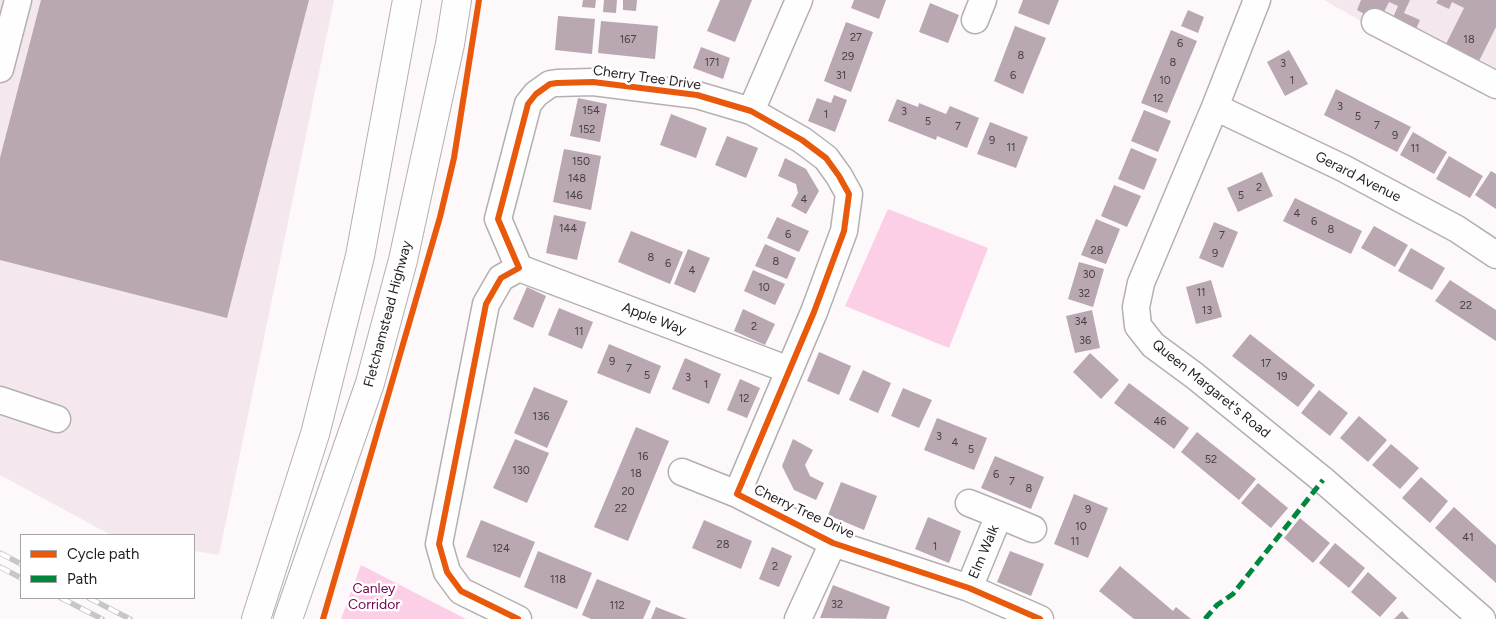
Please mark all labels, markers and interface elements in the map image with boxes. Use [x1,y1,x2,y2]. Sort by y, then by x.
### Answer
house number: 27 [850,31,862,45]
house number: 167 [620,33,636,47]
house number: 18 [1463,33,1475,47]
house number: 6 [1177,37,1183,51]
house number: 8 [1018,49,1024,63]
house number: 29 [842,50,854,64]
house number: 171 [705,56,719,70]
house number: 8 [1170,56,1176,70]
house number: 3 [1280,57,1286,71]
street label: Cherry Tree Drive [592,62,702,94]
house number: 31 [836,69,846,83]
house number: 6 [1010,69,1016,83]
house number: 10 [1159,74,1171,88]
house number: 1 [1290,74,1294,88]
house number: 12 [1153,92,1163,106]
house number: 3 [1337,100,1343,114]
house number: 154 [582,104,600,118]
house number: 3 [901,105,907,119]
house number: 1 [824,108,828,122]
house number: 5 [1355,110,1361,124]
house number: 5 [925,115,931,129]
house number: 7 [1374,119,1380,133]
house number: 7 [955,120,961,134]
house number: 152 [578,123,596,137]
house number: 9 [1392,129,1398,143]
house number: 9 [989,134,995,148]
house number: 11 [1006,141,1016,155]
house number: 11 [1410,142,1420,156]
street label: Gerard Avenue [1312,148,1404,206]
house number: 150 [572,155,590,169]
house number: 148 [568,172,586,186]
house number: 2 [1256,181,1262,195]
house number: 146 [565,189,583,203]
house number: 5 [1238,189,1244,203]
house number: 4 [801,193,807,207]
house number: 4 [1294,207,1300,221]
house number: 6 [1311,215,1317,229]
house number: 144 [559,222,577,236]
house number: 8 [1328,223,1334,237]
house number: 6 [785,228,791,242]
house number: 7 [1219,229,1225,243]
street label: Fletchamstead Highway [360,239,416,389]
house number: 28 [1091,244,1103,258]
house number: 9 [1212,247,1218,261]
house number: 8 [648,251,654,265]
house number: 8 [773,255,779,269]
house number: 6 [665,257,671,271]
house number: 4 [689,264,695,278]
house number: 30 [1082,268,1096,282]
house number: 10 [758,281,770,295]
house number: 11 [1196,286,1206,300]
house number: 32 [1078,287,1090,301]
street label: Apple Way [619,299,689,339]
house number: 22 [1460,299,1472,313]
house number: 13 [1202,304,1212,318]
house number: 34 [1075,315,1087,329]
house number: 2 [751,320,757,334]
house number: 11 [574,325,584,339]
house number: 36 [1079,334,1091,348]
street label: Queen Margaret's Road [1149,336,1273,442]
house number: 9 [609,355,615,369]
house number: 17 [1261,357,1271,371]
house number: 7 [626,362,632,376]
house number: 5 [644,369,650,383]
house number: 19 [1277,370,1287,384]
house number: 3 [685,371,691,385]
house number: 1 [704,378,708,392]
house number: 12 [739,392,749,406]
house number: 136 [533,410,549,424]
house number: 46 [1153,415,1167,429]
house number: 3 [936,430,942,444]
house number: 4 [952,436,958,450]
house number: 5 [968,443,974,457]
house number: 16 [638,450,648,464]
house number: 52 [1205,453,1217,467]
house number: 130 [512,464,530,478]
house number: 18 [630,467,642,481]
house number: 6 [993,468,999,482]
house number: 7 [1009,475,1015,489]
street label: Cherry Tree Drive [751,481,857,543]
house number: 8 [1026,482,1032,496]
house number: 20 [621,485,635,499]
house number: 22 [615,502,627,516]
house number: 9 [1085,503,1091,517]
house number: 10 [1075,520,1087,534]
street label: Elm Walk [965,523,1003,581]
house number: 41 [1462,531,1474,545]
legend [20,534,195,599]
house number: 11 [1070,535,1080,549]
house number: 28 [717,538,729,552]
house number: 1 [933,540,937,554]
house number: 124 [492,542,510,556]
text: Cycle path [67,545,139,563]
house number: 2 [772,560,778,574]
text: Path [67,570,97,588]
house number: 118 [550,573,566,587]
park label: Canley Corridor [348,581,400,614]
house number: 32 [831,598,843,612]
house number: 112 [609,599,625,613]

